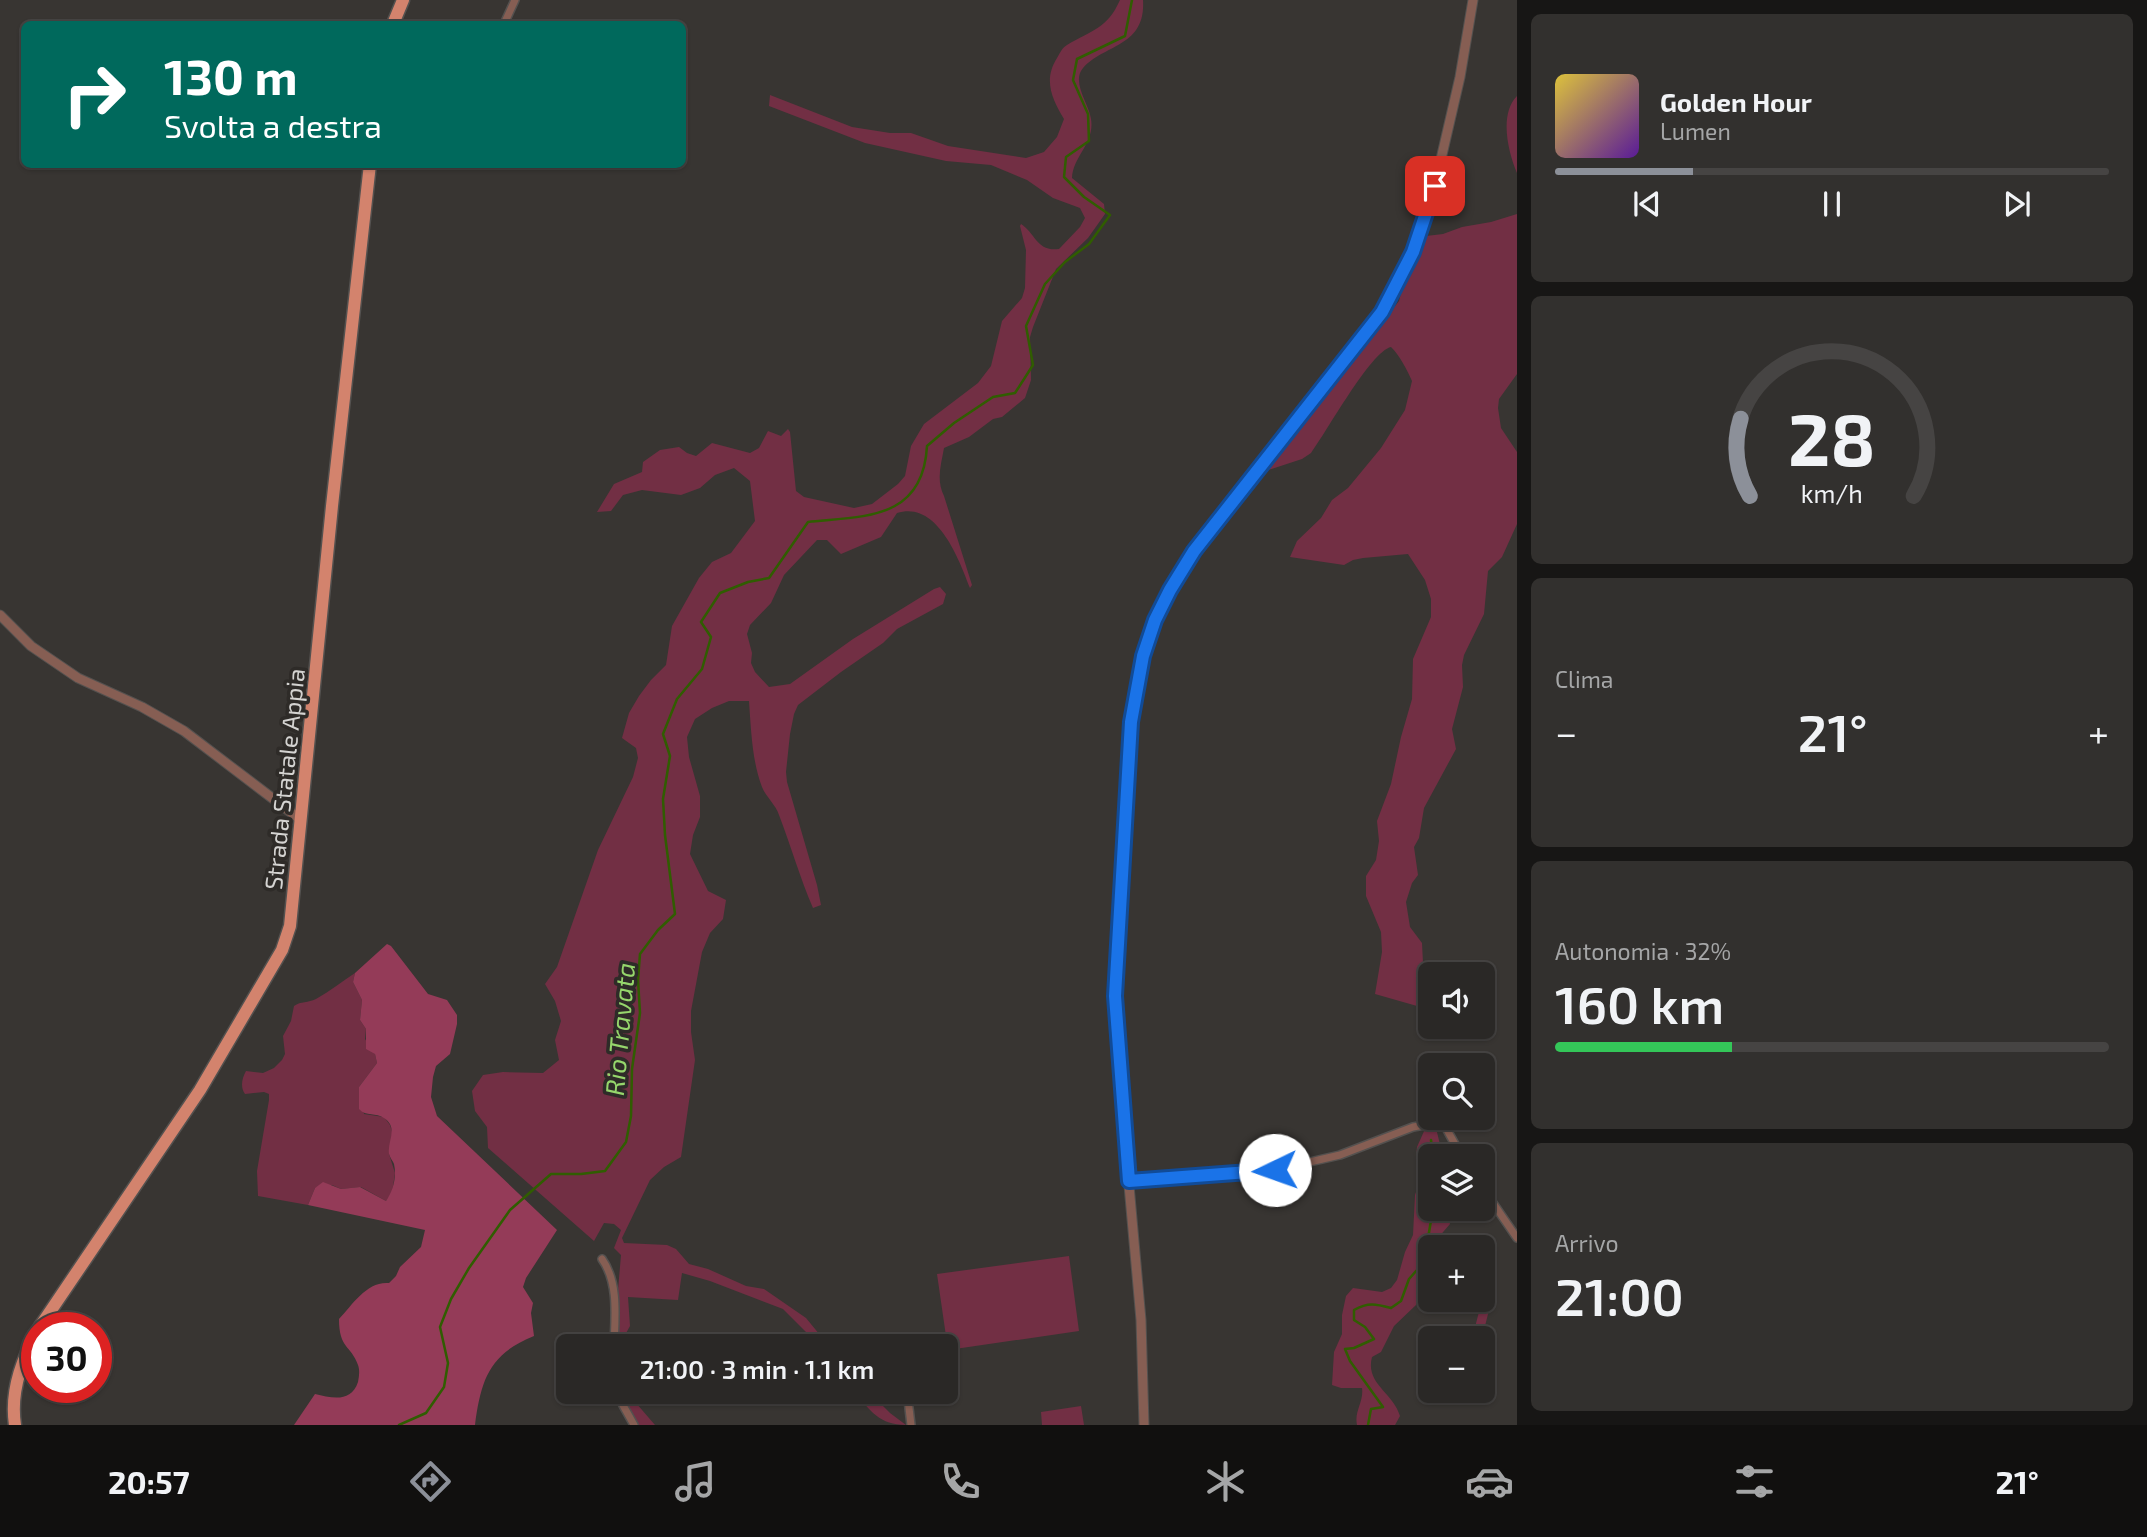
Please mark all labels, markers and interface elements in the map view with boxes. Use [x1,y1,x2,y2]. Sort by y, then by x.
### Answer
text: 130 m [164,46,298,105]
icon: right [49,49,140,140]
text: Golden Hour [1660,86,1812,117]
text: Svolta a destra [164,106,382,144]
text: Lumen [1660,117,1731,145]
pin [1405,156,1465,216]
icon: arrive [1416,167,1454,205]
icon: previous [1628,185,1666,223]
icon: pause [1813,185,1851,223]
icon: next [1998,185,2036,223]
text: 28 [1788,394,1876,482]
text: km/h [1801,478,1863,508]
text: Clima [1555,665,1613,693]
street label: Strada Statale Appia [258,667,310,891]
text: 21° [1798,700,1868,762]
text: − [1555,709,1577,755]
text: + [2088,709,2109,755]
text: Autonomia · 32% [1555,937,1731,965]
water label: Rio Travata [598,961,640,1097]
map controls [1418,962,1495,1403]
button: sound [1418,962,1495,1039]
text: 160 km [1555,972,1724,1034]
button: search [1418,1053,1495,1130]
position arrow [1238,1133,1312,1207]
button: layers [1418,1144,1495,1221]
text: Arrivo [1555,1229,1619,1257]
button: + [1418,1235,1495,1312]
text: 21:00 [1555,1264,1684,1326]
speed limit sign: 30 [21,1312,112,1403]
button: − [1418,1326,1495,1403]
text: 21:00 · 3 min · 1.1 km [640,1353,874,1384]
icon: directions [406,1457,455,1506]
icon: music [671,1457,720,1506]
icon: phone [936,1457,985,1506]
icon: climate [1201,1457,1250,1506]
icon: car [1465,1457,1514,1506]
icon: filters [1730,1457,1779,1506]
text: 20:57 [108,1462,190,1500]
text: 21° [1995,1462,2039,1500]

